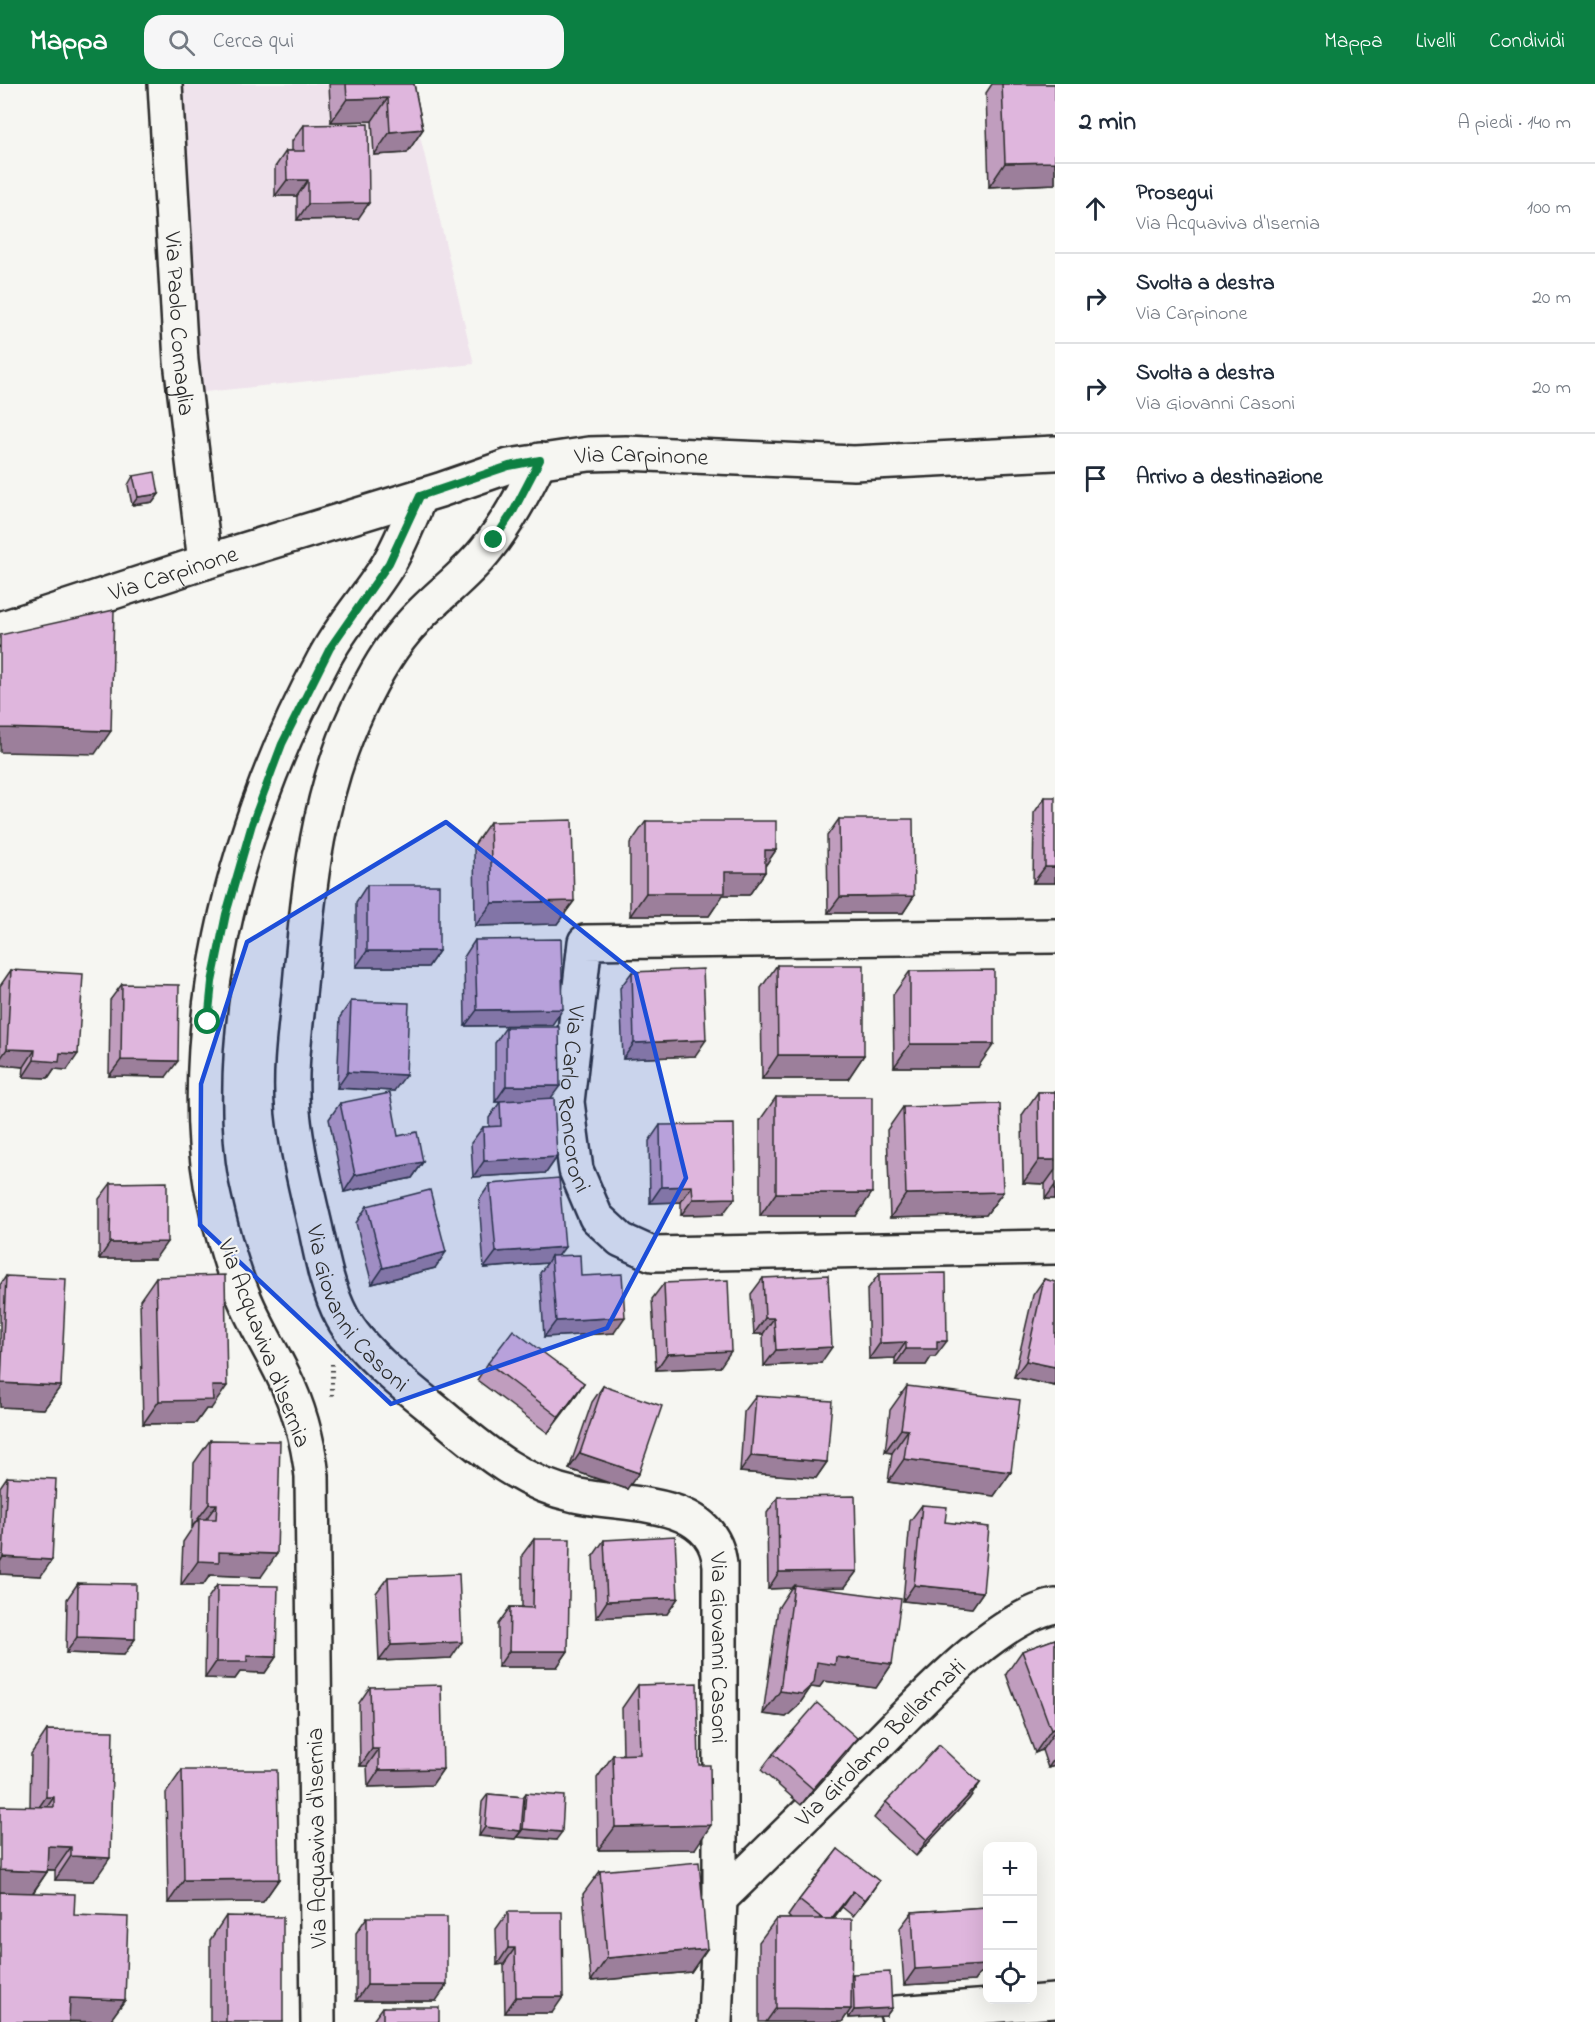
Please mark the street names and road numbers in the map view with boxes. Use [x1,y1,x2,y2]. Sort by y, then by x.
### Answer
street label: Via Paolo Cornaglia [153,230,202,418]
street label: Via Carpinone [572,438,709,477]
street label: Via Carpinone [104,538,243,613]
street label: Via Carlo Roncoroni [546,1002,599,1199]
street label: Via Giovanni Casoni [295,1221,416,1402]
street label: Via Acquaviva d'Isernia [206,1234,319,1453]
street label: Via Giovanni Casoni [698,1549,735,1743]
street label: Via Girolamo Bellarmati [787,1651,975,1837]
street label: Via Acquaviva d'Isernia [299,1727,338,1950]

